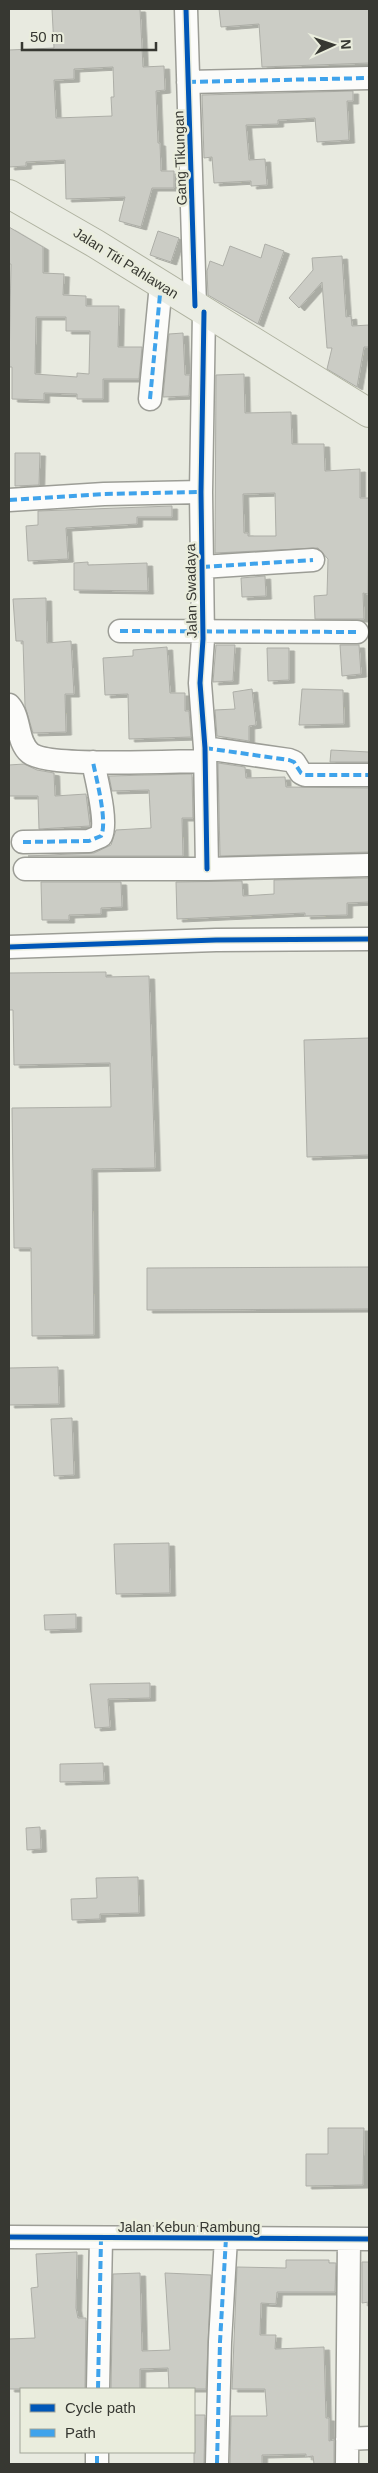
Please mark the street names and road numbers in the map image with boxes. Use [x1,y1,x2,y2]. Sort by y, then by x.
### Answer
street label: Gang Tikungan [170,110,190,206]
street label: Jalan Titi Pahlawan [71,224,181,302]
street label: Jalan Swadaya [182,543,200,639]
street label: Jalan Kebun Rambung [118,2219,260,2235]

